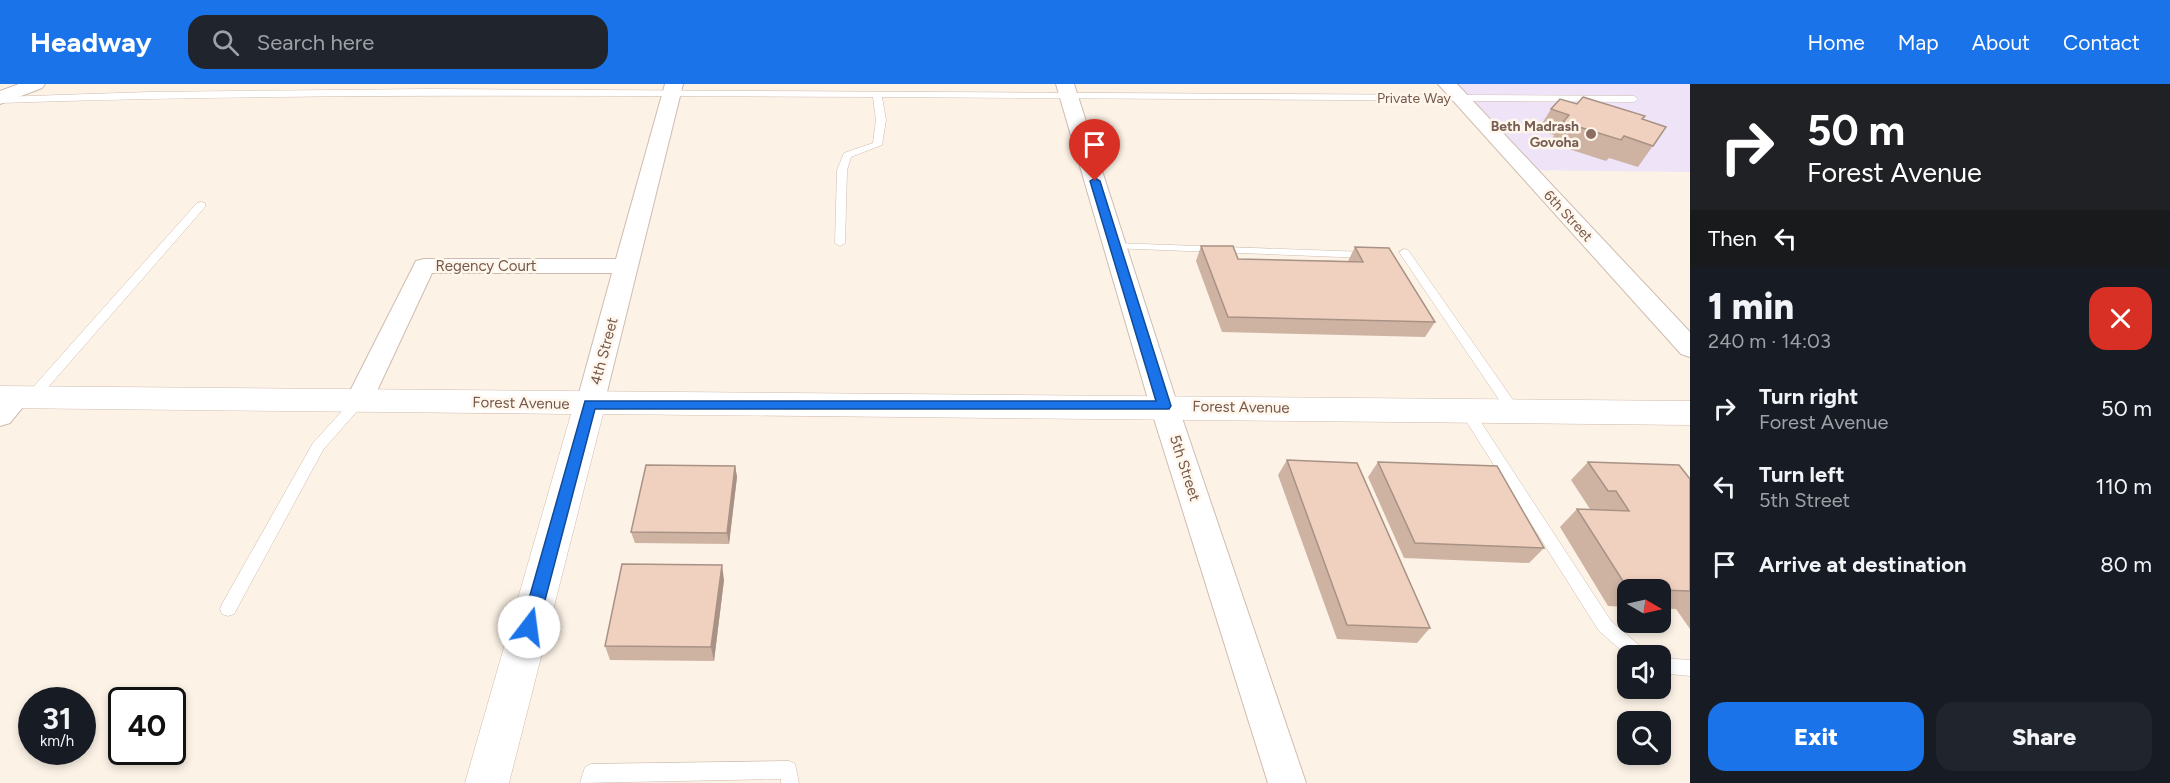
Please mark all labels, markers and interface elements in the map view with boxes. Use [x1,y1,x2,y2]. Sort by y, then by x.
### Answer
search box [188,15,608,69]
text: Headway [30,25,152,59]
icon: search [209,26,242,59]
text: Search here [257,29,374,56]
text: Home [1808,30,1865,55]
text: Map [1898,30,1939,55]
text: About [1972,30,2030,55]
text: Contact [2063,30,2140,55]
street label: Private Way [1377,90,1452,107]
text: 50 m [1807,105,1905,156]
icon: right [1708,108,1786,186]
place label: Beth Madrash Govoha [1491,118,1579,151]
pin [1069,119,1120,181]
marker: Beth Madrash Govoha [1584,127,1598,141]
icon: arrive [1078,128,1111,161]
text: Forest Avenue [1807,156,1982,189]
street label: 6th Street [1540,187,1596,245]
icon: left [1769,222,1802,255]
text: Then [1708,225,1757,252]
street label: Regency Court [435,257,537,275]
text: 1 min [1708,285,1794,328]
button: close [2089,287,2152,350]
street label: 4th Street [586,315,622,387]
text: 240 m · 14:03 [1708,329,1831,353]
text: Turn right [1759,383,1858,410]
icon: right [1708,392,1741,425]
street label: Forest Avenue [472,393,570,413]
text: 50 m [2101,395,2152,422]
street label: Forest Avenue [1192,397,1290,417]
text: Forest Avenue [1759,410,1888,434]
street label: 5th Street [1166,433,1204,504]
text: Turn left [1759,461,1845,488]
icon: left [1708,470,1741,503]
text: 110 m [2096,473,2152,500]
text: 5th Street [1759,488,1850,512]
icon: arrive [1708,548,1741,581]
text: Arrive at destination [1759,551,1967,578]
text: 80 m [2100,551,2152,578]
north arrow [1617,579,1671,633]
map controls [1617,579,1671,765]
position arrow [497,595,561,659]
button: sound [1617,645,1671,699]
speed limit sign: 40 [108,687,186,765]
text: 31 [42,700,72,737]
button: Exit [1708,702,1924,771]
button: Share [1936,702,2152,771]
button: search [1617,711,1671,765]
text: km/h [40,732,74,750]

